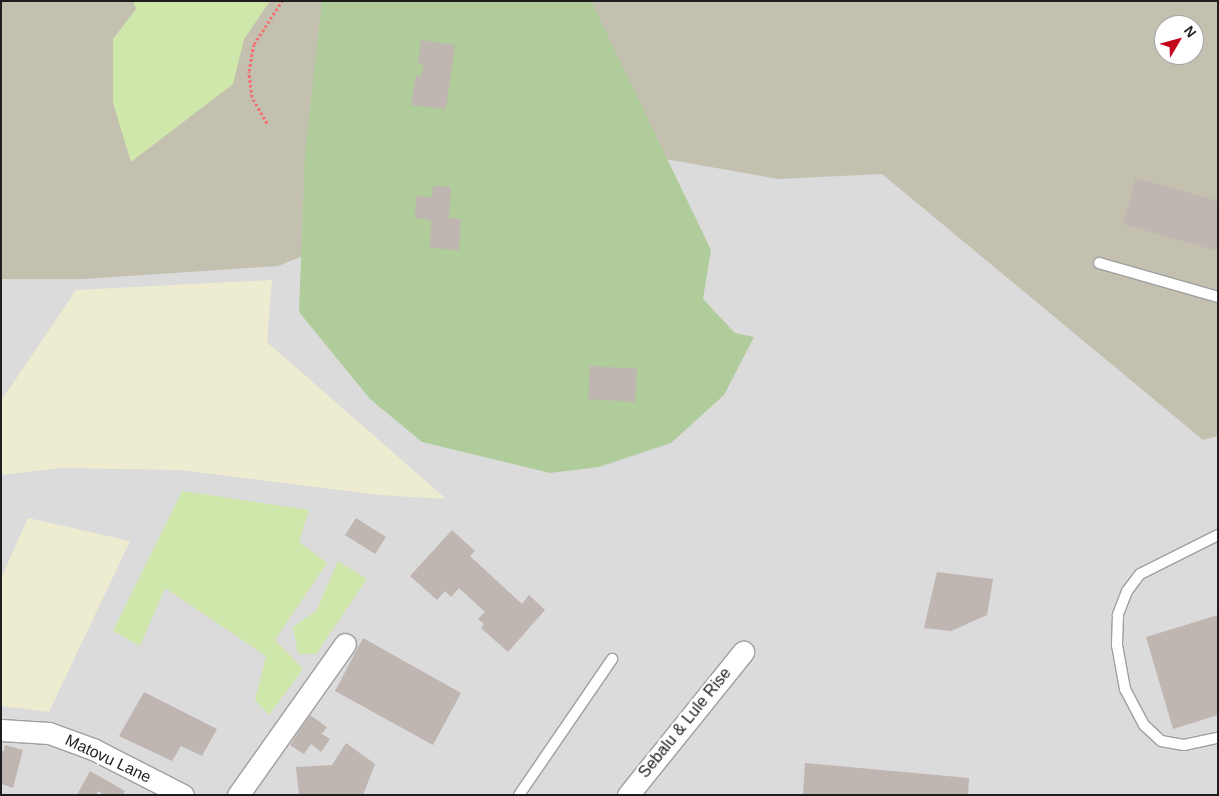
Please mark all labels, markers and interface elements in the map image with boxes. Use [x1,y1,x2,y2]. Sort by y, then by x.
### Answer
north arrow [1154,15,1204,65]
text: N [1181,23,1200,40]
street label: Sebalu & Lule Rise [635,664,735,782]
street label: Matovu Lane [62,731,154,787]

